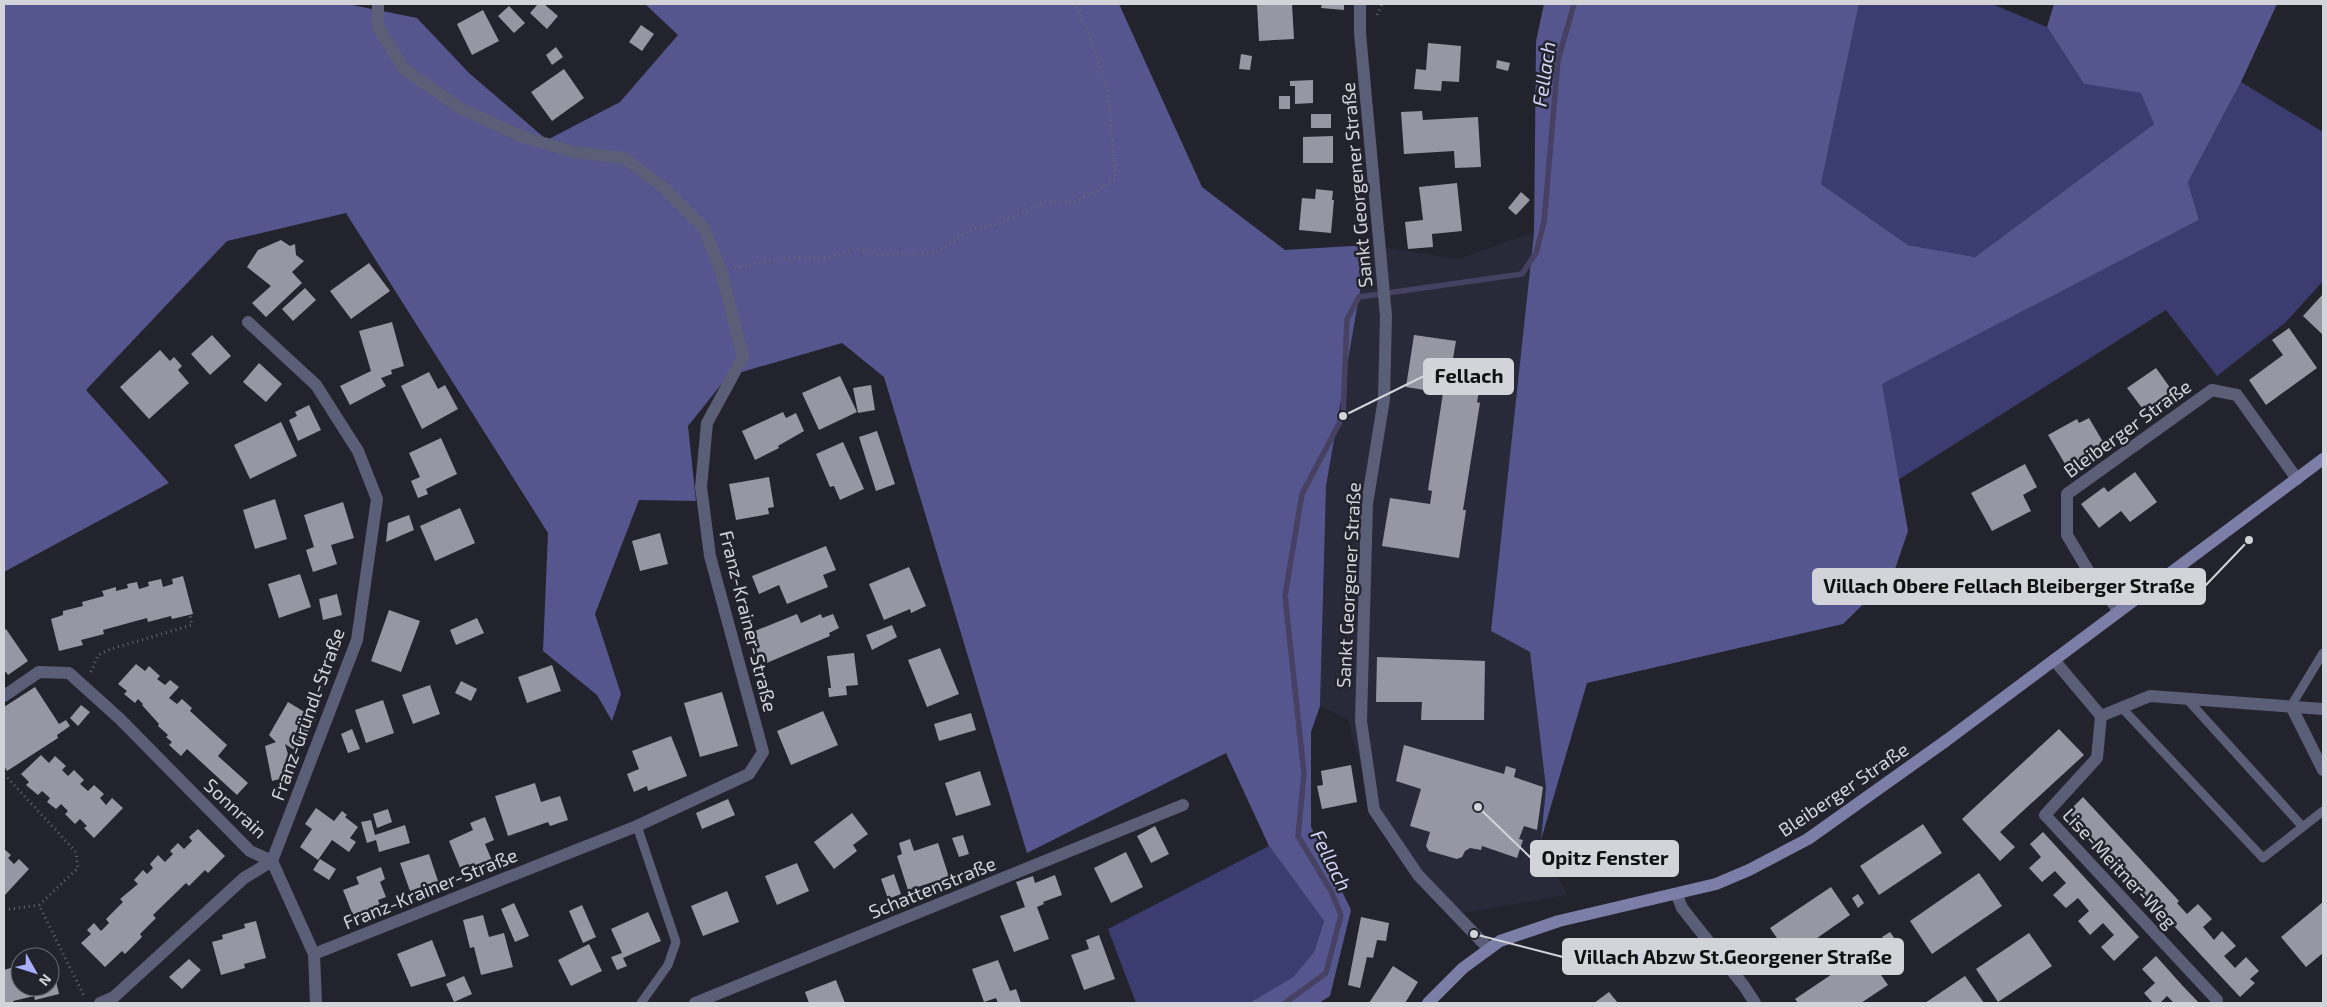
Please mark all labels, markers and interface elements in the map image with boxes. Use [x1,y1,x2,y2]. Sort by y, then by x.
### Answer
water label: Fellach [1527,40,1559,108]
street label: Sankt Georgener Straße [1336,81,1376,289]
callout: Fellach [1424,359,1513,394]
text: Fellach [1435,363,1503,387]
street label: Bleiberger Straße [2059,374,2195,482]
street label: Sankt Georgener Straße [1331,482,1365,688]
street label: Franz-Krainer-Straße [715,528,783,714]
callout: Villach Obere Fellach Bleiberger Straße [1813,569,2205,604]
text: Villach Obere Fellach Bleiberger Straße [1823,573,2195,597]
street label: Franz-Gründl-Straße [265,625,349,803]
street label: Bleiberger Straße [1774,737,1912,841]
street label: Sonnrain [200,773,272,843]
street label: Lise-Meitner-Weg [2058,803,2182,933]
water label: Fellach [1306,825,1358,895]
callout: Opitz Fenster [1531,841,1678,876]
street label: Franz-Krainer-Straße [339,842,521,934]
text: Opitz Fenster [1541,845,1669,869]
street label: Schattenstraße [865,851,999,923]
callout: Villach Abzw St.Georgener Straße [1563,939,1903,974]
text: Villach Abzw St.Georgener Straße [1574,944,1892,968]
north arrow [10,947,60,997]
text: N [36,971,55,990]

